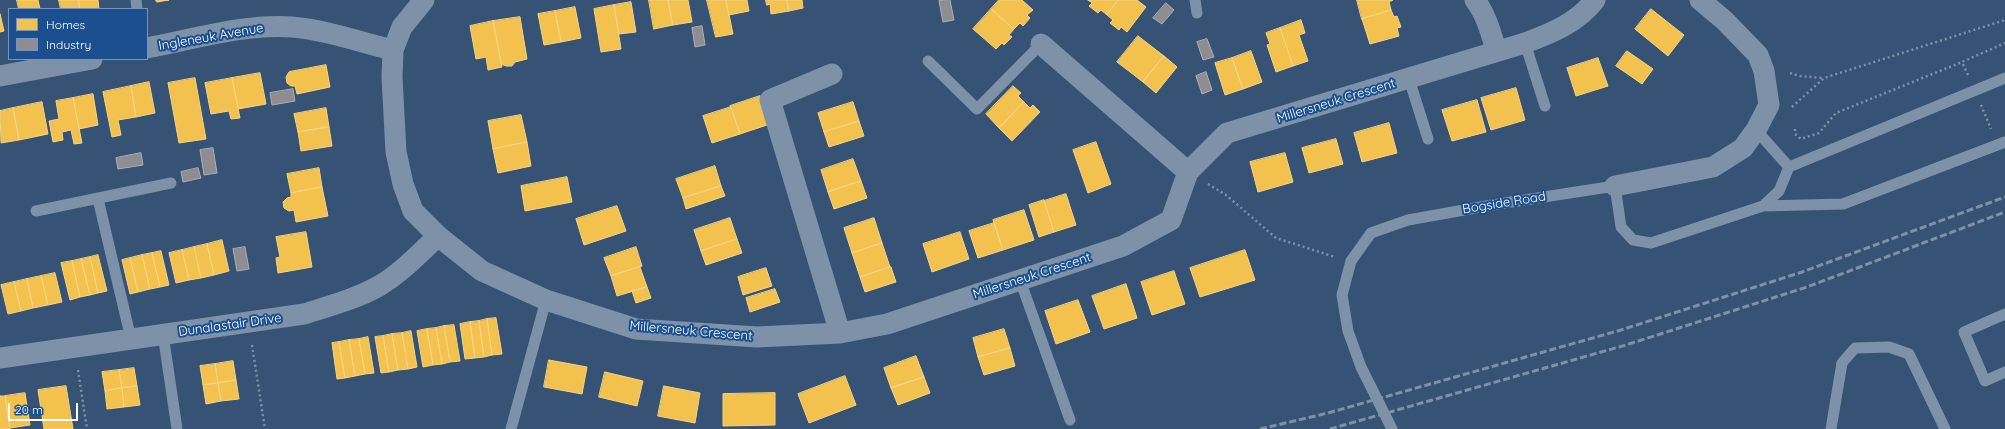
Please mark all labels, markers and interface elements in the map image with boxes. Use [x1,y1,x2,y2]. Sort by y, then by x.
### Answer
legend [8,8,148,60]
text: Homes [46,17,85,32]
street label: Ingleneuk Avenue [157,20,265,54]
text: Industry [46,37,91,52]
street label: Millersneuk Crescent [1275,76,1397,126]
street label: Bogside Road [1461,189,1547,217]
street label: Millersneuk Crescent [971,250,1093,302]
street label: Dunalastair Drive [177,310,283,340]
street label: Millersneuk Crescent [629,318,753,344]
scale bar [10,395,80,421]
text: 20 m [15,402,43,417]

